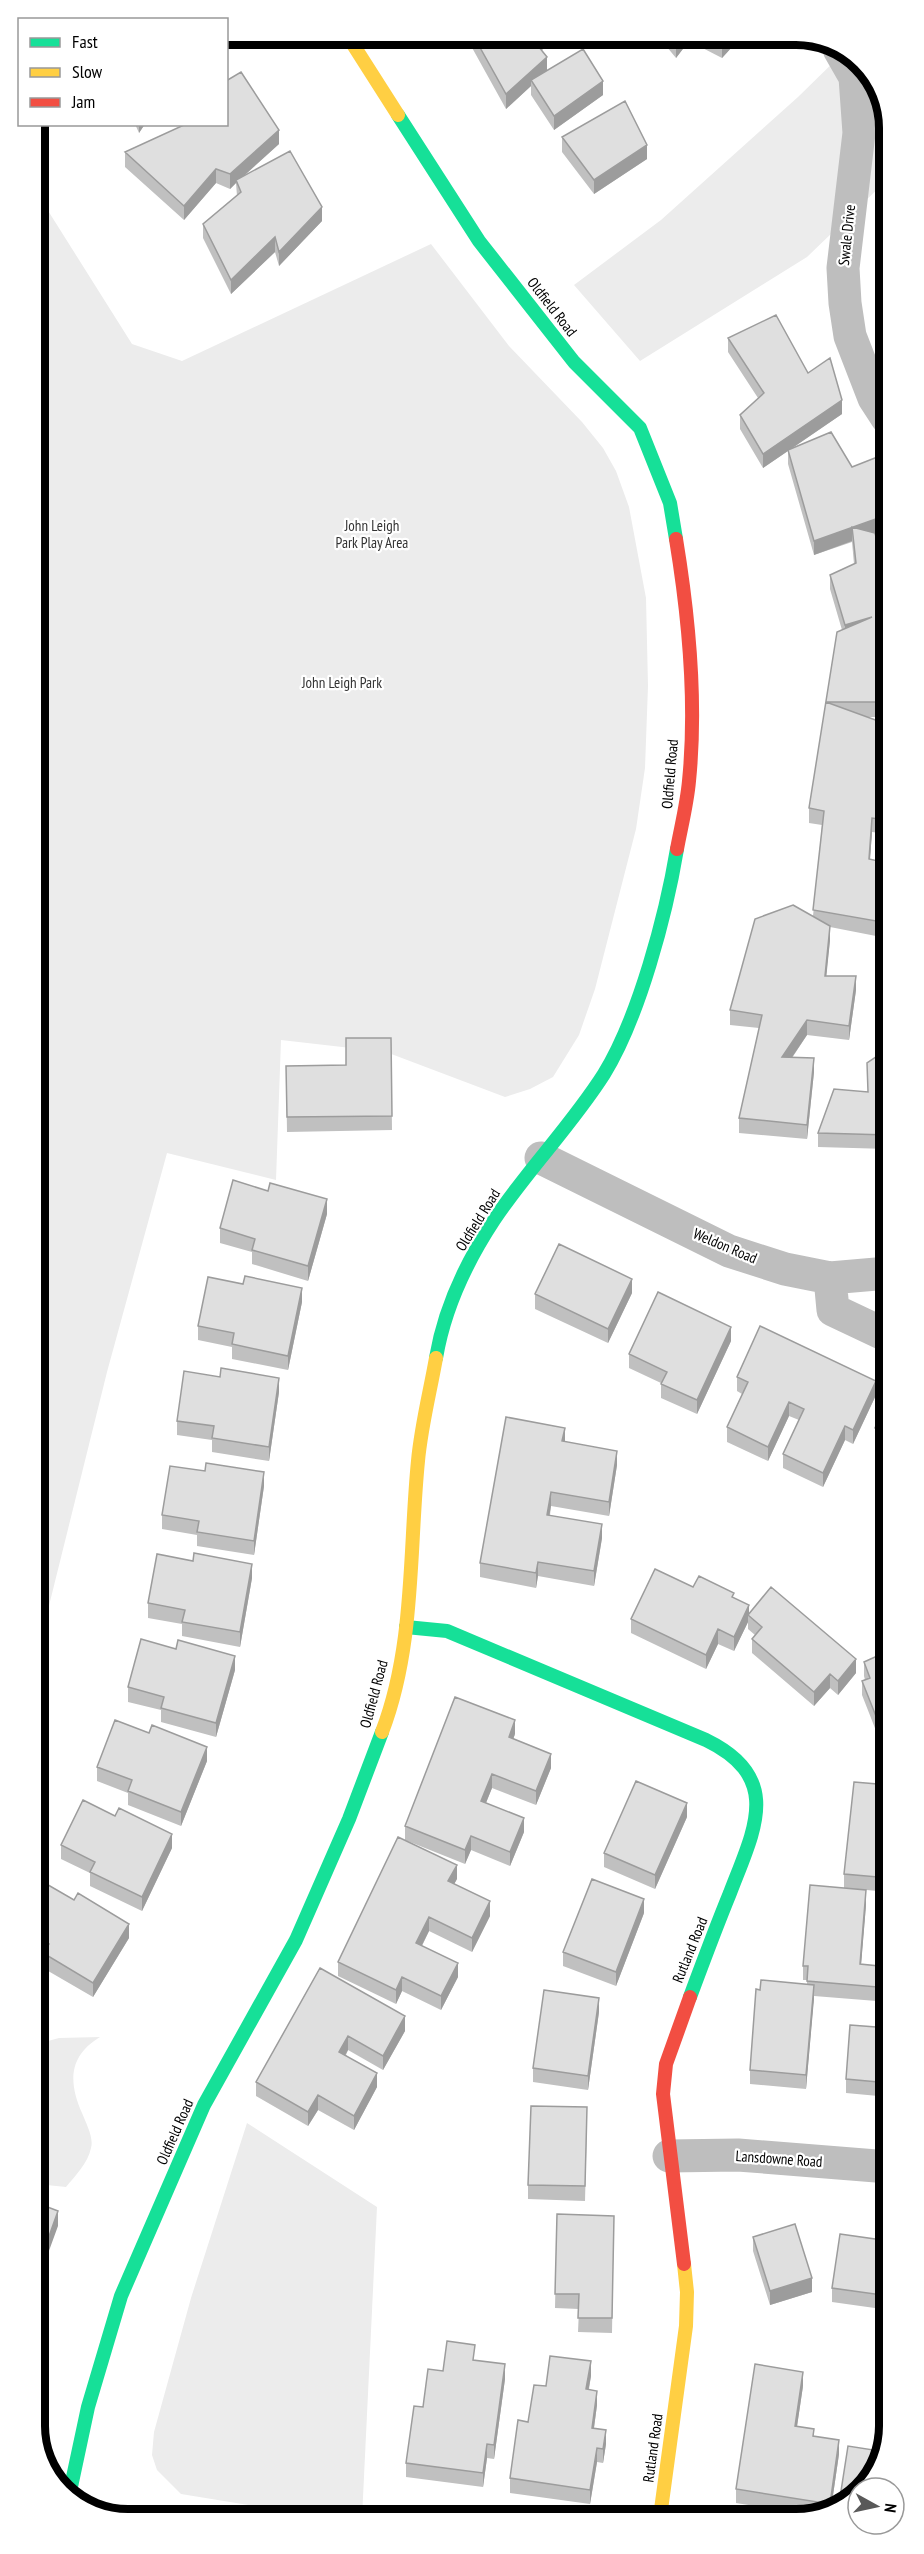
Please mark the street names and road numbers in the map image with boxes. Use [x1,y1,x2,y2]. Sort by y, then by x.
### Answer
street label: Swale Drive [834,203,859,266]
street label: Oldfield Road [523,273,581,340]
street label: Oldfield Road [657,738,682,810]
street label: Oldfield Road [451,1185,504,1254]
street label: Weldon Road [690,1224,760,1267]
street label: Oldfield Road [355,1658,392,1730]
street label: Rutland Road [668,1914,711,1985]
street label: Oldfield Road [152,2096,197,2168]
street label: Lansdowne Road [735,2146,823,2171]
street label: Rutland Road [638,2412,667,2484]

